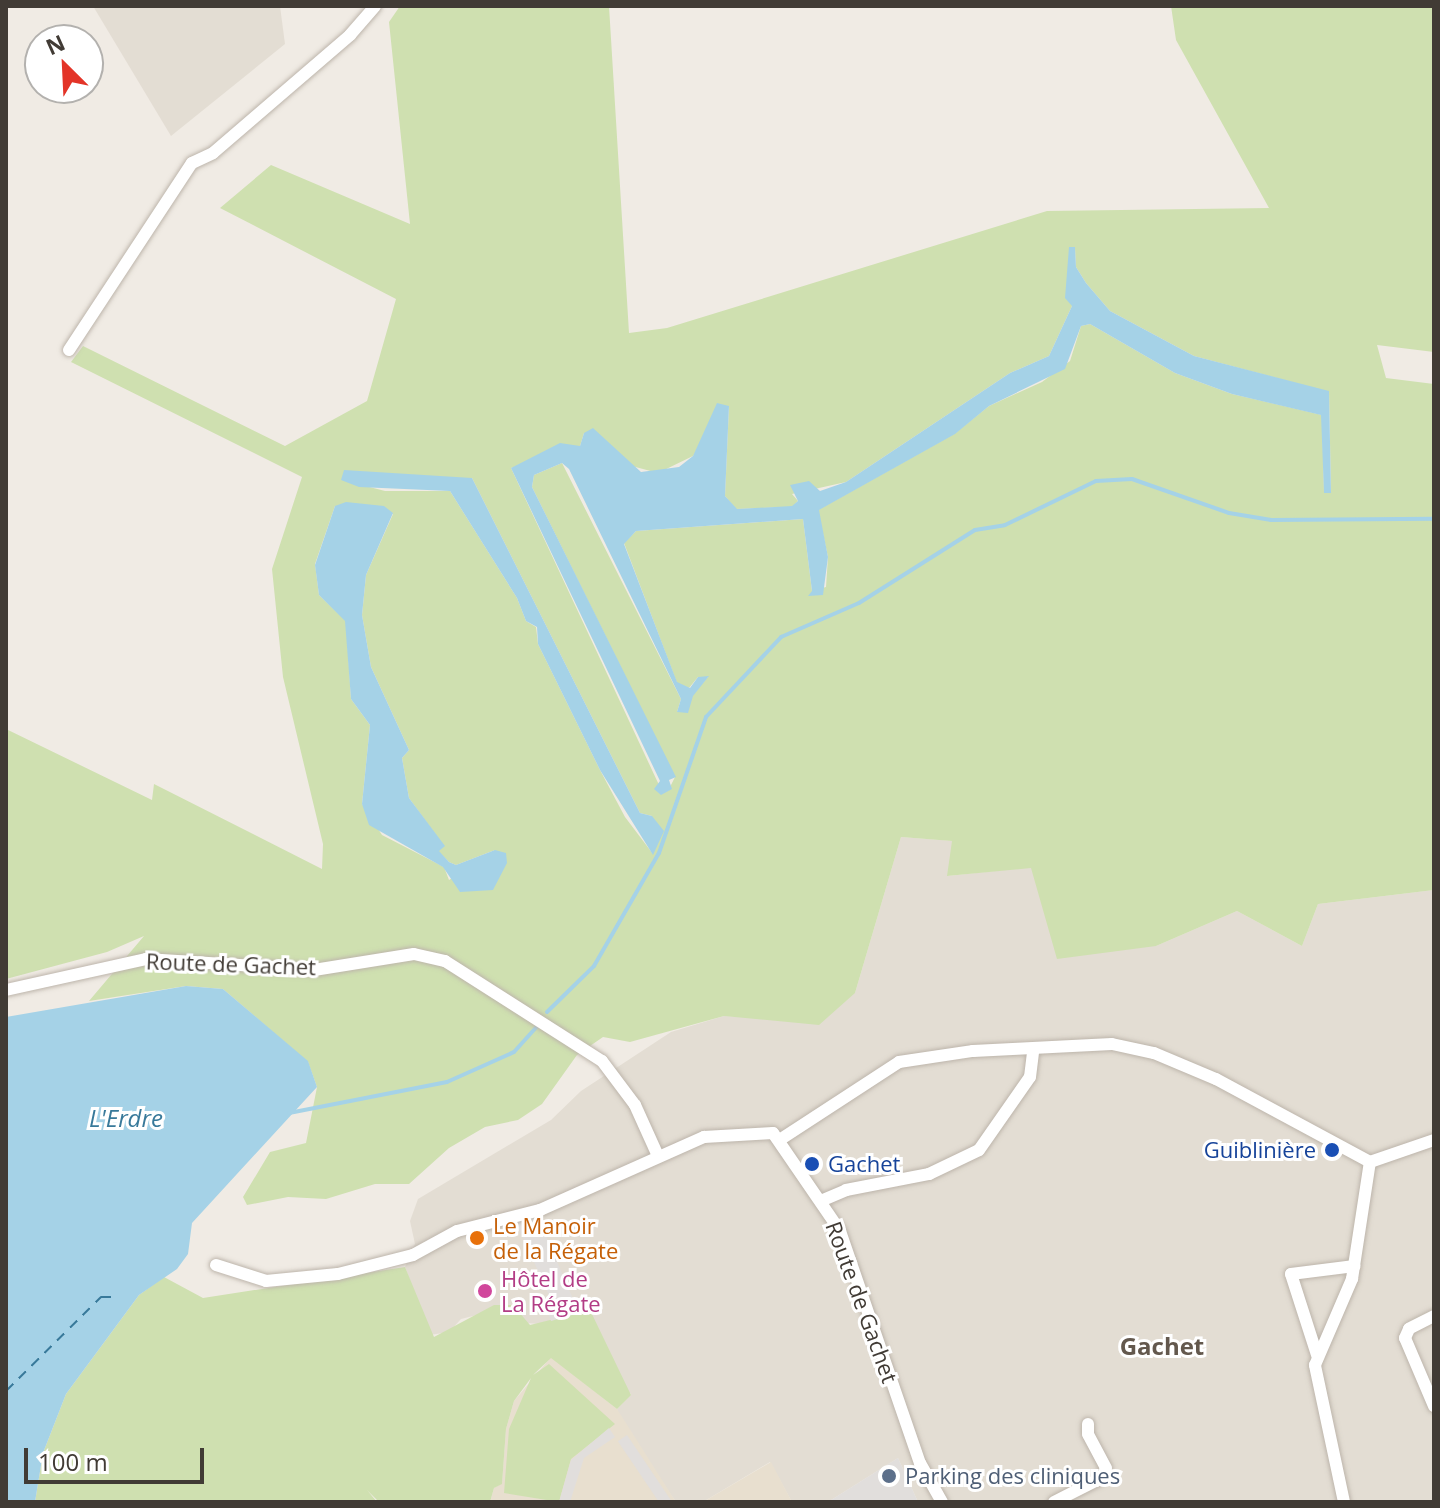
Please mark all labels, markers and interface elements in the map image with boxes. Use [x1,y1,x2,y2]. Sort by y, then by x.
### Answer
north arrow [24,24,104,104]
text: N [41,27,69,61]
street label: Route de Gachet [145,948,317,980]
water label: L'Erdre [89,1104,163,1132]
place label: Guiblinière [1204,1137,1316,1163]
marker: Guiblinière [1323,1141,1341,1159]
place label: Gachet [828,1151,900,1177]
marker: Gachet [803,1155,821,1173]
place label: Le Manoir de la Régate [493,1212,618,1264]
street label: Route de Gachet [820,1218,904,1386]
marker: Le Manoir de la Régate [468,1229,486,1247]
place label: Hôtel de La Régate [501,1265,601,1316]
marker: Hôtel de La Régate [476,1282,494,1300]
district label: Gachet [1120,1332,1204,1360]
scale bar [28,1432,208,1482]
text: 100 m [38,1445,108,1478]
place label: Parking des cliniques [905,1463,1120,1489]
marker: Parking des cliniques [880,1467,898,1485]

